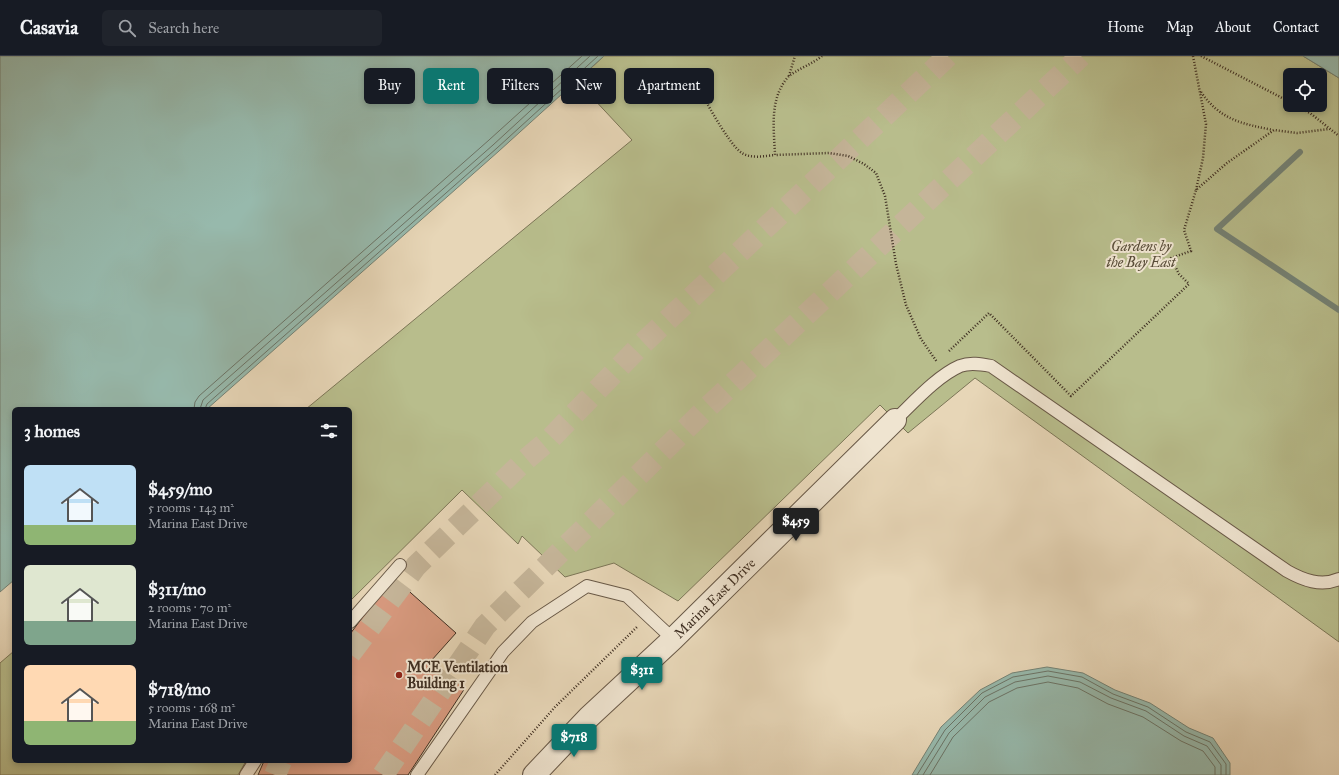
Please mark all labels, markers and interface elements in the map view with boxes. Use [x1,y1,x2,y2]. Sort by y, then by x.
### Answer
search box [102,10,382,46]
text: Casavia [20,16,78,39]
icon: search [116,17,138,39]
text: Search here [148,19,219,37]
text: Home [1107,19,1144,36]
text: Map [1166,19,1193,36]
text: About [1215,19,1251,36]
text: Contact [1273,19,1319,36]
chip: Buy [364,68,415,104]
chip: Rent [423,68,479,104]
chip: Filters [487,68,553,104]
chip: New [561,68,616,104]
chip: Apartment [624,68,714,104]
map controls [1283,68,1327,112]
button: locate [1283,68,1327,112]
park label: Gardens by the Bay East [1107,238,1177,271]
icon: filters [318,420,340,442]
text: 3 homes [24,421,80,442]
text: $459/mo [148,479,212,500]
icon: home [56,481,104,529]
text: 5 rooms · 143 m² [148,500,234,516]
pin: $459 [772,508,820,542]
text: $459 [782,513,810,529]
text: Marina East Drive [148,516,248,532]
street label: Marina East Drive [671,554,759,642]
text: $311/mo [148,579,206,600]
icon: home [56,581,104,629]
text: 2 rooms · 70 m² [148,600,231,616]
text: Marina East Drive [148,616,248,632]
pin: $311 [618,657,666,691]
place label: MCE Ventilation Building 1 [407,659,508,693]
text: $311 [630,662,654,678]
marker: MCE Ventilation Building 1 [394,670,404,680]
text: $718/mo [148,679,211,700]
icon: home [56,681,104,729]
text: 5 rooms · 168 m² [148,700,235,716]
text: Marina East Drive [148,716,248,732]
pin: $718 [550,724,598,758]
text: $718 [561,729,587,745]

